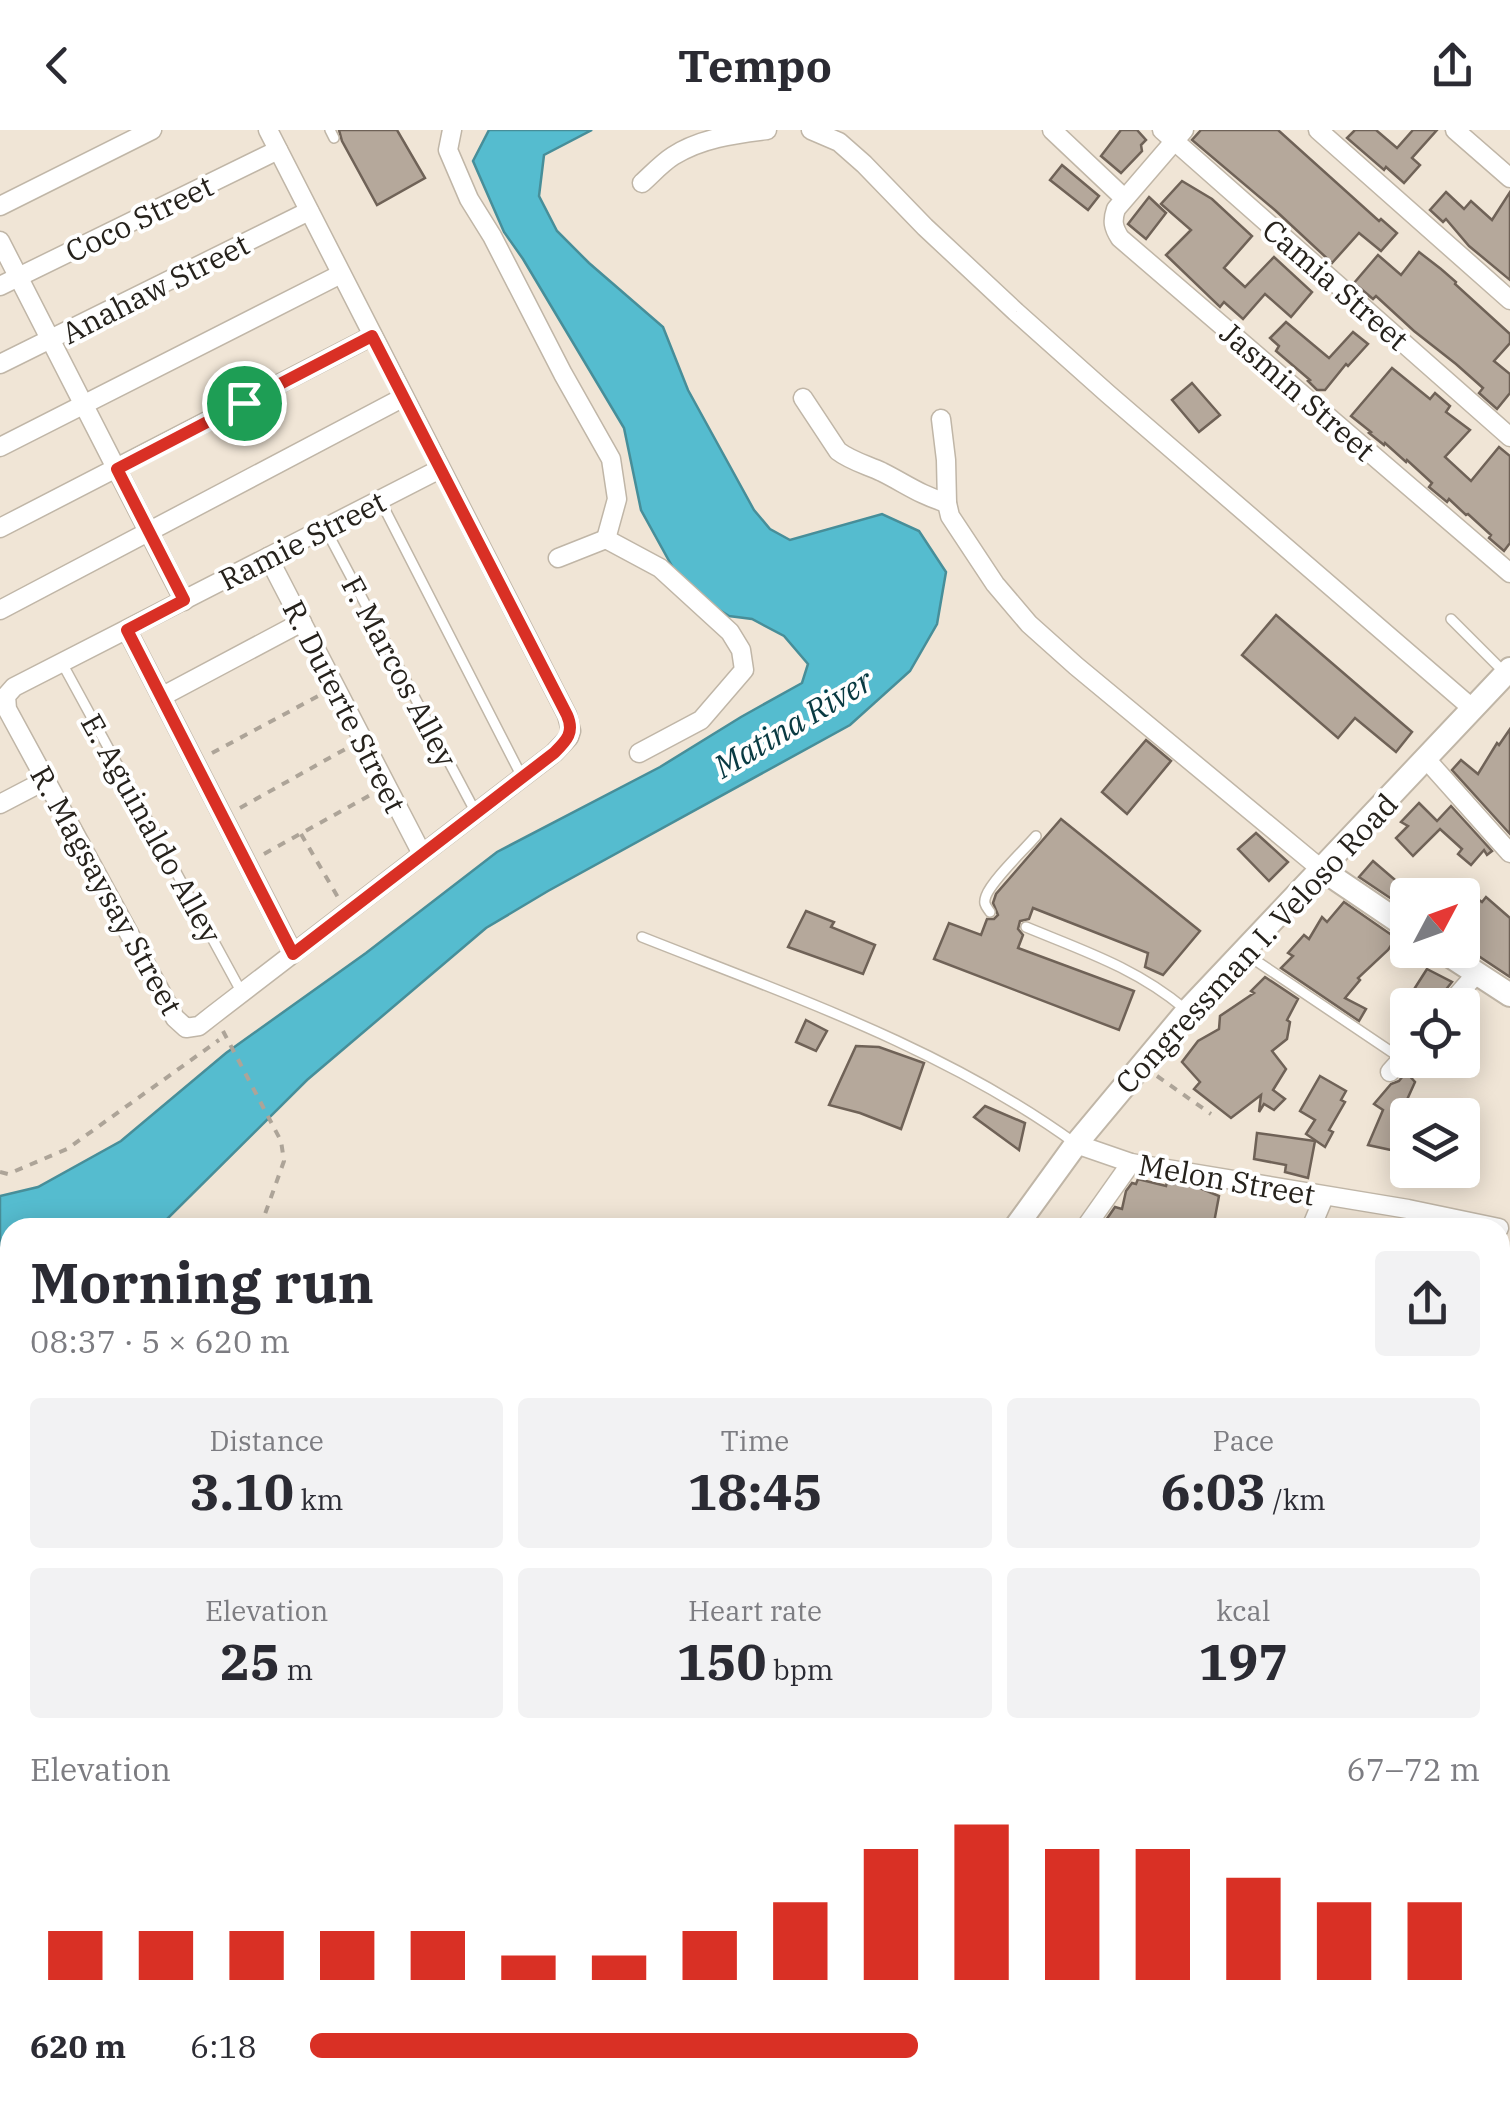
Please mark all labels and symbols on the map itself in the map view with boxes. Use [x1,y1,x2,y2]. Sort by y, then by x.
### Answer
street label: Coco Street [59,165,219,271]
street label: Camia Street [1255,210,1417,358]
street label: Anahaw Street [55,224,255,352]
street label: Jasmin Street [1212,313,1384,469]
pin [202,361,287,446]
street label: Ramie Street [212,481,392,599]
street label: F. Marcos Alley [333,569,467,773]
street label: R. Duterte Street [275,593,415,819]
water label: Matina River [705,659,881,787]
street label: E. Aguinaldo Alley [73,707,231,949]
street label: R. Magsaysay Street [22,759,192,1021]
street label: Congressman I. Veloso Road [1106,785,1406,1101]
north arrow [1390,878,1480,968]
street label: Melon Street [1136,1144,1318,1214]

